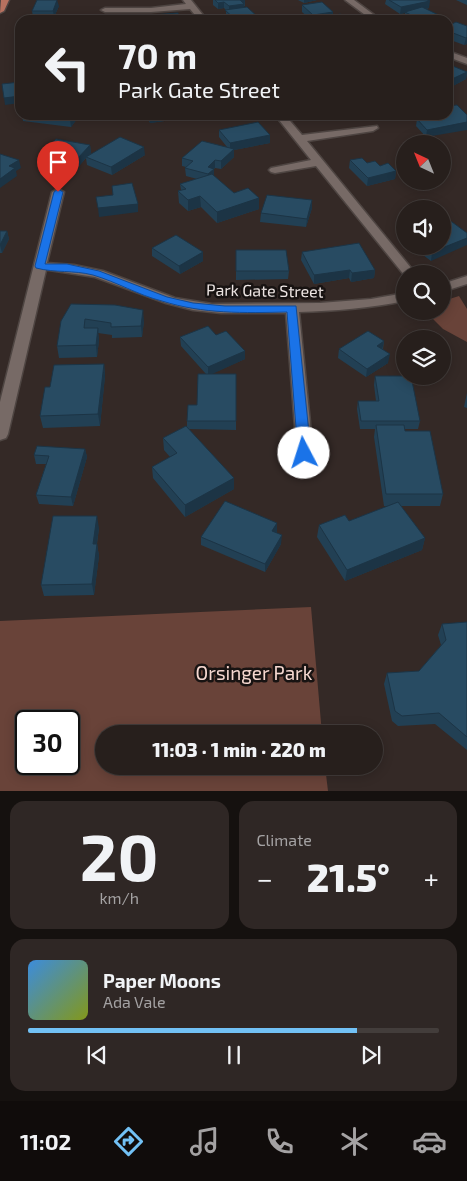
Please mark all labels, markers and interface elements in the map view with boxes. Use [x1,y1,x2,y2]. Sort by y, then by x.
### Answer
text: 70 m [118,34,197,76]
icon: left [35,35,100,100]
text: Park Gate Street [118,76,280,102]
north arrow [396,135,451,190]
map controls [396,135,451,385]
pin [37,141,79,192]
icon: arrive [44,148,72,176]
button: sound [396,200,451,255]
button: search [396,265,451,320]
street label: Park Gate Street [206,279,324,301]
button: layers [396,330,451,385]
position arrow [277,426,329,478]
park label: Orsinger Park [196,661,313,684]
speed limit sign: 30 [15,710,80,775]
text: 11:03 · 1 min · 220 m [152,738,326,761]
text: 20 [80,816,159,894]
text: Climate [257,830,312,849]
text: 21.5° [307,854,390,900]
text: − [257,861,273,895]
text: + [424,861,439,895]
text: km/h [99,888,139,907]
text: Paper Moons [103,969,221,992]
text: Ada Vale [103,992,166,1011]
icon: previous [83,1041,111,1069]
icon: pause [220,1041,248,1069]
icon: next [357,1041,385,1069]
icon: directions [111,1124,146,1159]
icon: music [187,1124,222,1159]
icon: phone [262,1124,297,1159]
icon: climate [337,1124,372,1159]
icon: car [412,1124,447,1159]
text: 11:02 [20,1128,71,1154]

